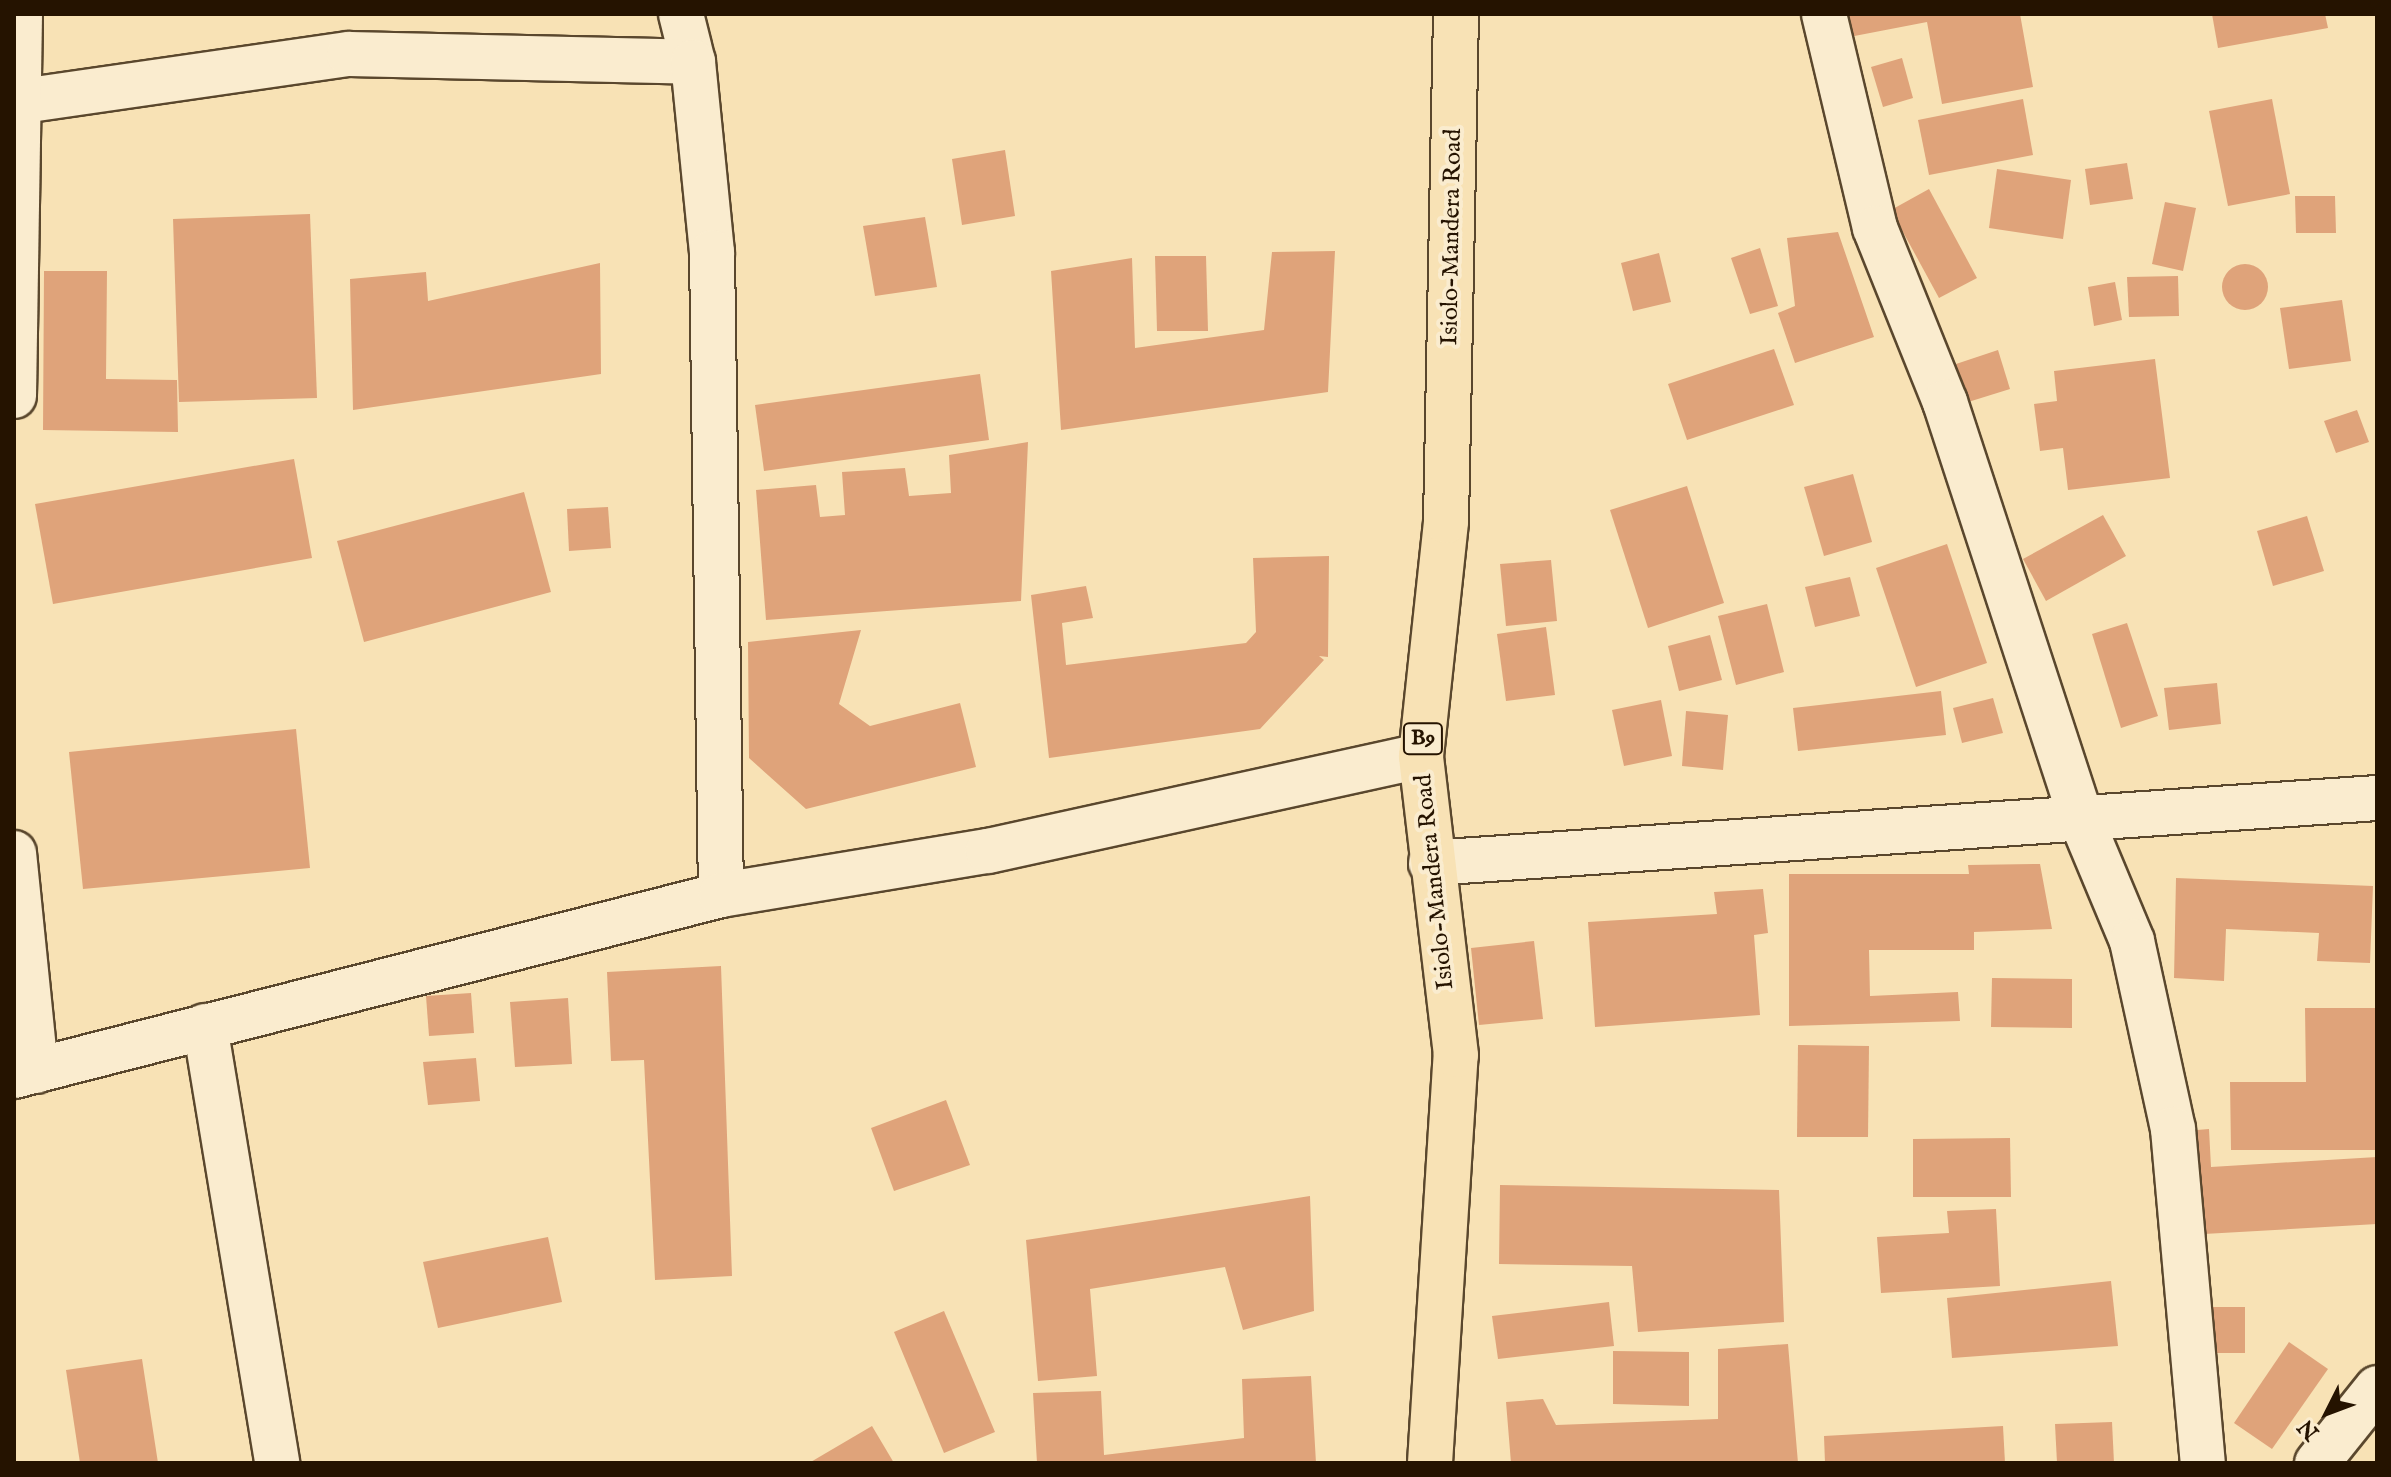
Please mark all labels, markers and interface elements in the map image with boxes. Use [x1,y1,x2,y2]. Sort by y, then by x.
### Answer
street label: Isiolo-Mandera Road [1436,128,1468,346]
road number: B9 [1401,721,1445,757]
street label: Isiolo-Mandera Road [1409,773,1461,991]
north arrow [2287,1373,2367,1453]
text: N [2292,1413,2326,1446]

